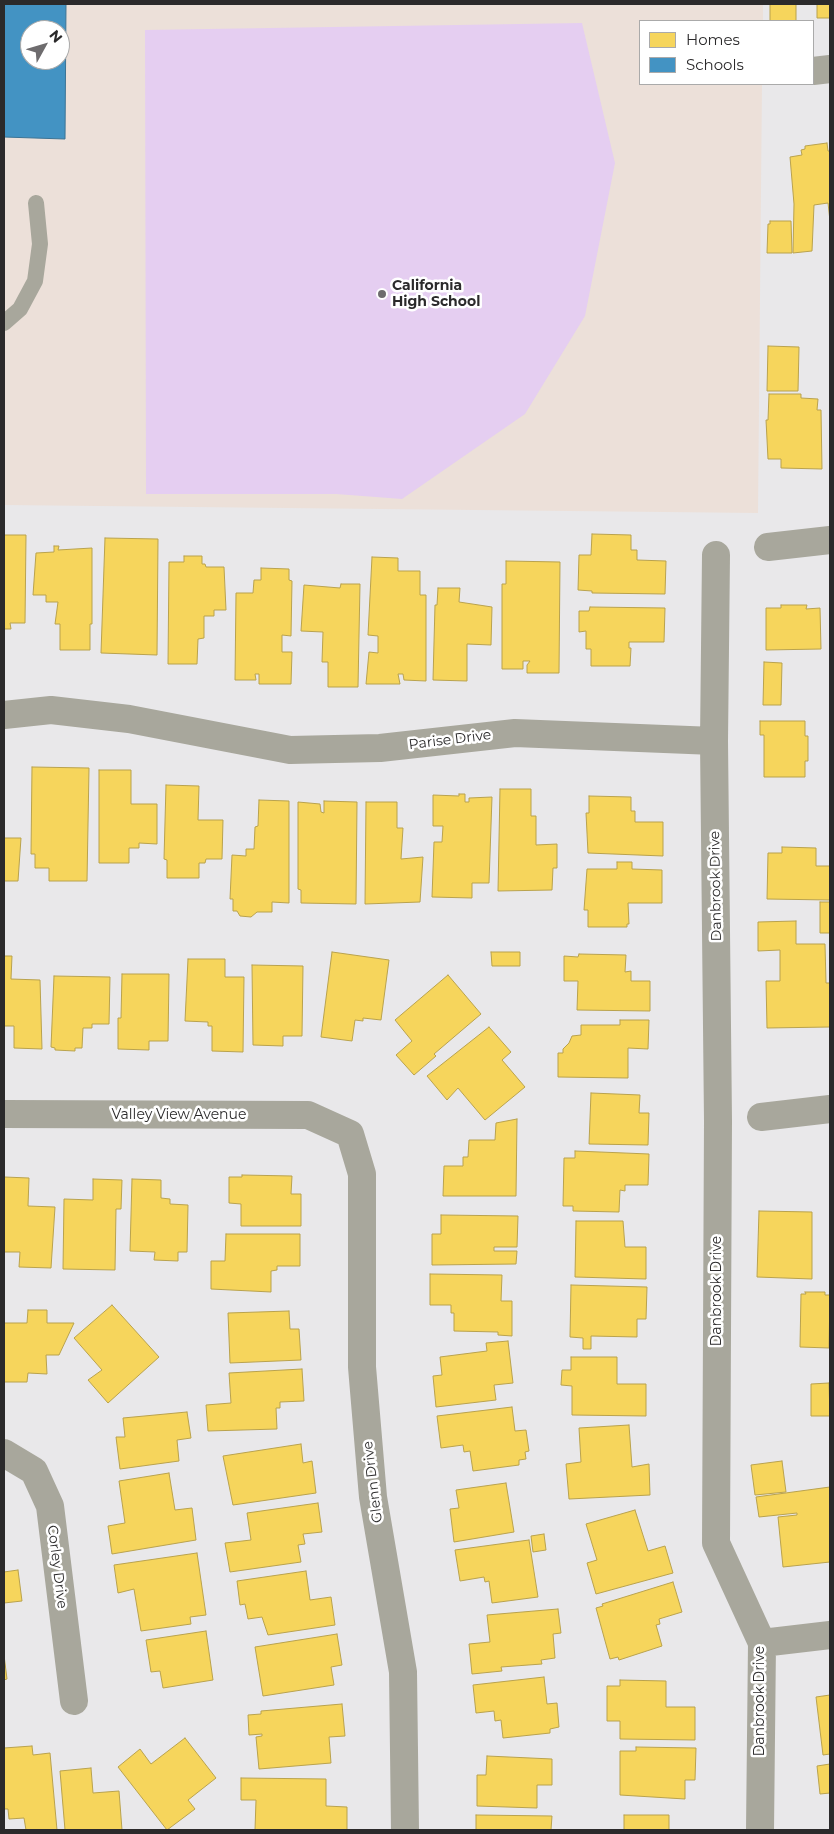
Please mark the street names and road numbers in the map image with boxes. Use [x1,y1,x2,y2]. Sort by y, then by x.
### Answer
street label: Parise Drive [408,727,492,753]
street label: Danbrook Drive [707,831,725,941]
street label: Valley View Avenue [112,1107,246,1123]
street label: Danbrook Drive [709,1236,725,1346]
street label: Glenn Drive [360,1440,386,1524]
street label: Corley Drive [44,1524,70,1610]
street label: Danbrook Drive [752,1646,768,1756]

